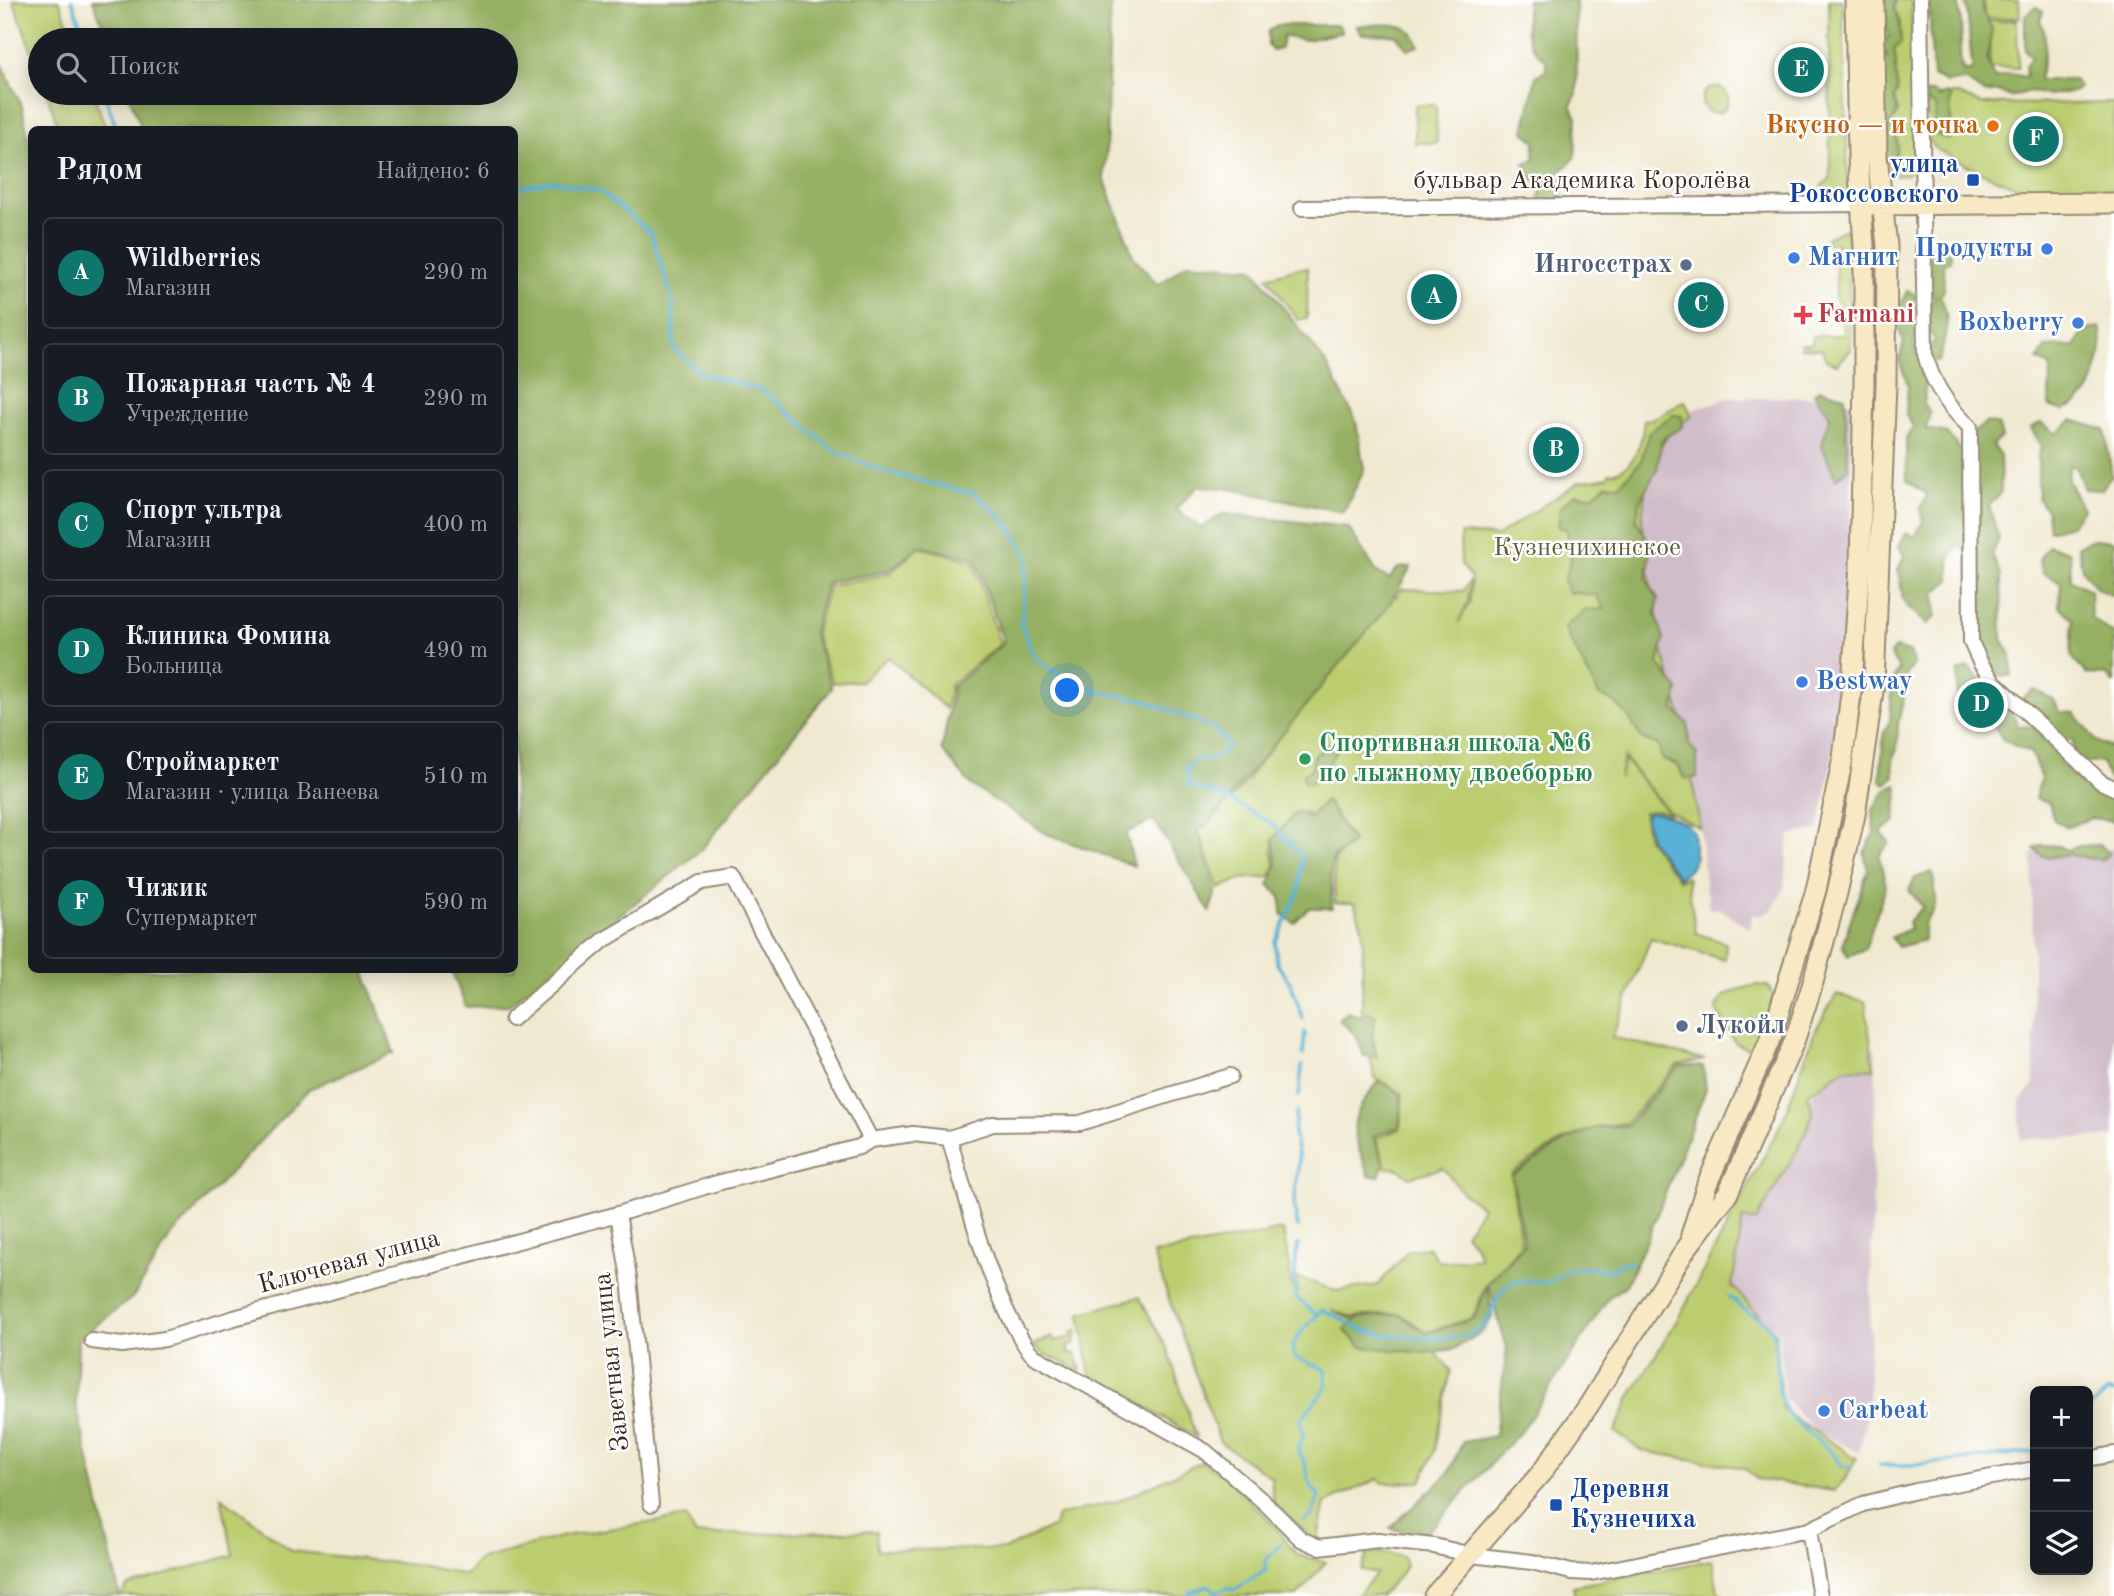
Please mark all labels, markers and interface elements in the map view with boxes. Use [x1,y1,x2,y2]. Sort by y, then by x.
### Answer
search box [28,28,518,105]
pin: E [1778,44,1824,96]
icon: search [52,48,90,86]
text: Поиск [108,54,180,80]
place label: Вкусно — и точка [1765,113,1979,139]
pin: F [2013,113,2059,165]
marker: Вкусно — и точка [1985,118,2001,134]
place label: улица Рокоссовского [1788,152,1959,208]
text: Рядом [56,156,143,186]
text: Найдено: 6 [376,160,490,183]
street label: бульвар Академика Королёва [1413,168,1751,194]
marker: улица Рокоссовского [1965,172,1981,188]
place label: Продукты [1915,236,2033,262]
marker: Продукты [2039,241,2055,257]
place label: Магнит [1808,245,1898,271]
text: Wildberries [125,246,261,272]
marker: Магнит [1786,250,1802,266]
place label: Ингосстрах [1534,252,1672,278]
marker: Ингосстрах [1678,257,1694,273]
text: A [72,261,90,284]
text: 290 m [423,261,488,284]
pin: A [1411,271,1457,323]
text: Магазин [125,277,211,300]
pin: C [1678,279,1724,331]
place label: Farmani [1817,302,1914,328]
marker: Farmani [1795,307,1811,323]
place label: Boxberry [1958,310,2064,336]
marker: Boxberry [2070,315,2086,331]
text: Пожарная часть № 4 [125,372,376,398]
text: B [73,387,89,410]
text: 290 m [423,387,488,410]
text: Учреждение [125,403,249,426]
pin: B [1533,424,1579,476]
text: Спорт ультра [125,498,282,524]
text: C [73,513,89,536]
text: 400 m [423,513,488,536]
text: Магазин [125,529,211,552]
park label: Кузнечихинское [1493,535,1681,561]
text: Клиника Фомина [125,624,331,650]
text: D [72,639,90,662]
text: 490 m [423,639,488,662]
text: Больница [125,655,223,678]
place label: Bestway [1816,669,1913,695]
your location [1050,673,1084,707]
marker: Bestway [1794,674,1810,690]
pin: D [1958,679,2004,731]
place label: Спортивная школа №6 по лыжному двоеборью [1319,731,1593,787]
text: Строймаркет [125,750,279,776]
marker: Спортивная школа №6 по лыжному двоеборью [1297,751,1313,767]
text: E [73,765,89,788]
text: 510 m [423,765,488,788]
text: Магазин · улица Ванеева [125,781,379,804]
text: Чижик [125,876,208,902]
text: F [73,891,89,914]
text: 590 m [423,891,488,914]
text: Супермаркет [125,907,257,930]
place label: Лукойл [1696,1013,1785,1039]
marker: Лукойл [1674,1018,1690,1034]
street label: Ключевая улица [255,1225,443,1299]
street label: Заветная улица [590,1271,634,1453]
map controls [2030,1386,2093,1575]
button: + [2030,1386,2093,1449]
place label: Carbeat [1838,1398,1928,1424]
marker: Carbeat [1816,1403,1832,1419]
button: − [2030,1449,2093,1512]
place label: Деревня Кузнечиха [1570,1477,1696,1533]
marker: Деревня Кузнечиха [1548,1497,1564,1513]
button: layers [2030,1512,2093,1575]

